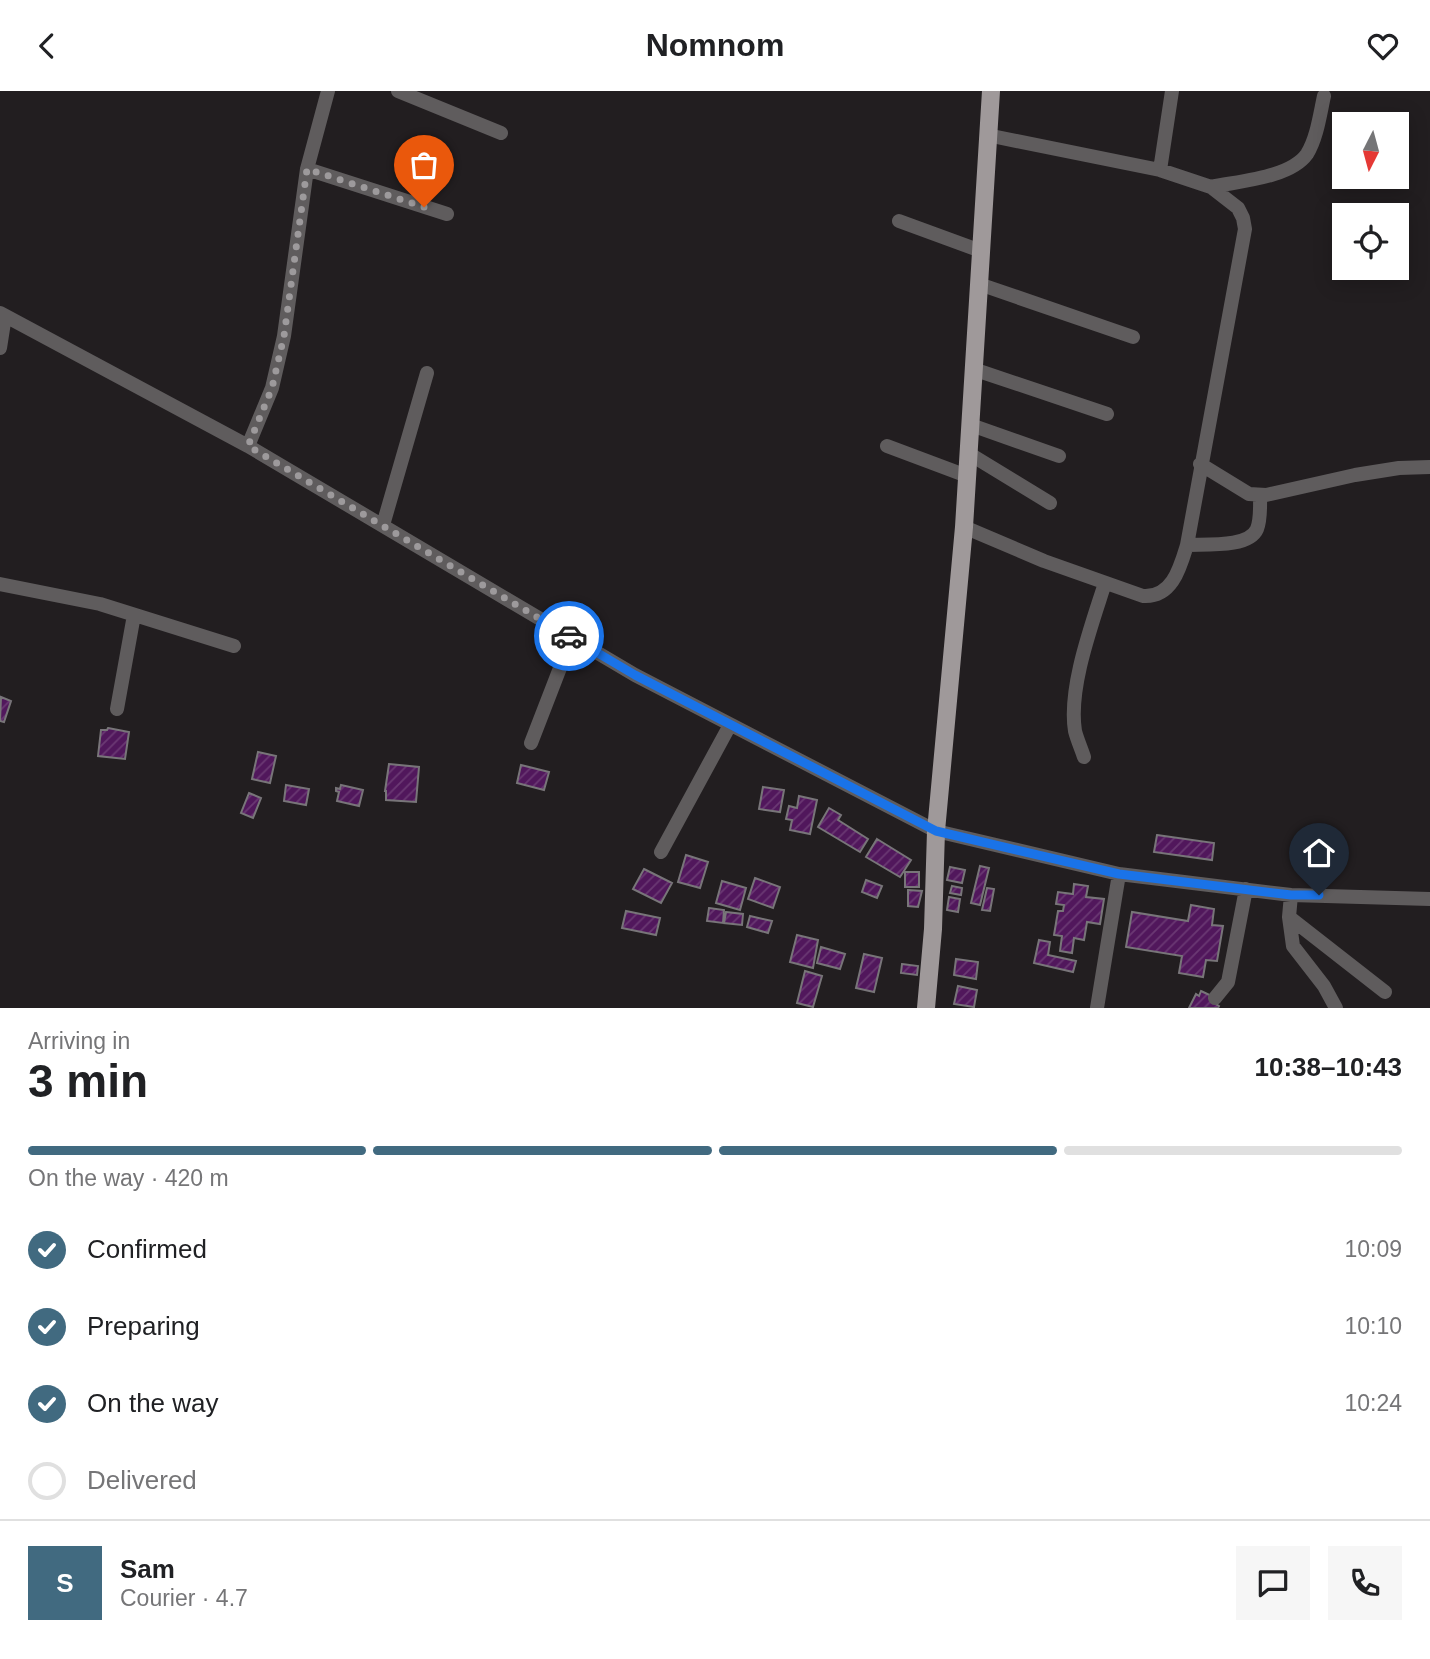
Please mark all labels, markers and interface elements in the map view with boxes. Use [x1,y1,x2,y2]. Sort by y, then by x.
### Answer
icon: back [28,27,66,65]
text: Nomnom [646,27,784,63]
icon: heart [1364,27,1402,65]
north arrow [1332,112,1409,189]
map controls [1332,112,1409,280]
pin [394,135,454,207]
icon: bag [405,146,443,184]
button: locate [1332,203,1409,280]
courier [534,601,604,671]
icon: car [550,617,588,655]
pin [1289,823,1349,895]
icon: home [1300,834,1338,872]
text: Arriving in [28,1028,130,1054]
text: 10:38–10:43 [1255,1052,1402,1082]
text: 3 min [28,1055,148,1107]
text: On the way · 420 m [28,1165,229,1191]
icon: check [28,1231,66,1269]
text: Confirmed [87,1234,207,1264]
text: 10:09 [1344,1236,1402,1262]
icon: check [28,1308,66,1346]
text: Preparing [87,1311,200,1341]
text: 10:10 [1344,1313,1402,1339]
icon: check [28,1385,66,1423]
text: On the way [87,1388,219,1418]
text: 10:24 [1344,1390,1402,1416]
text: Delivered [87,1465,197,1495]
button: chat [1236,1546,1310,1620]
button: phone [1328,1546,1402,1620]
text: Sam [120,1554,175,1584]
text: S [56,1568,74,1598]
text: Courier · 4.7 [120,1585,248,1611]

